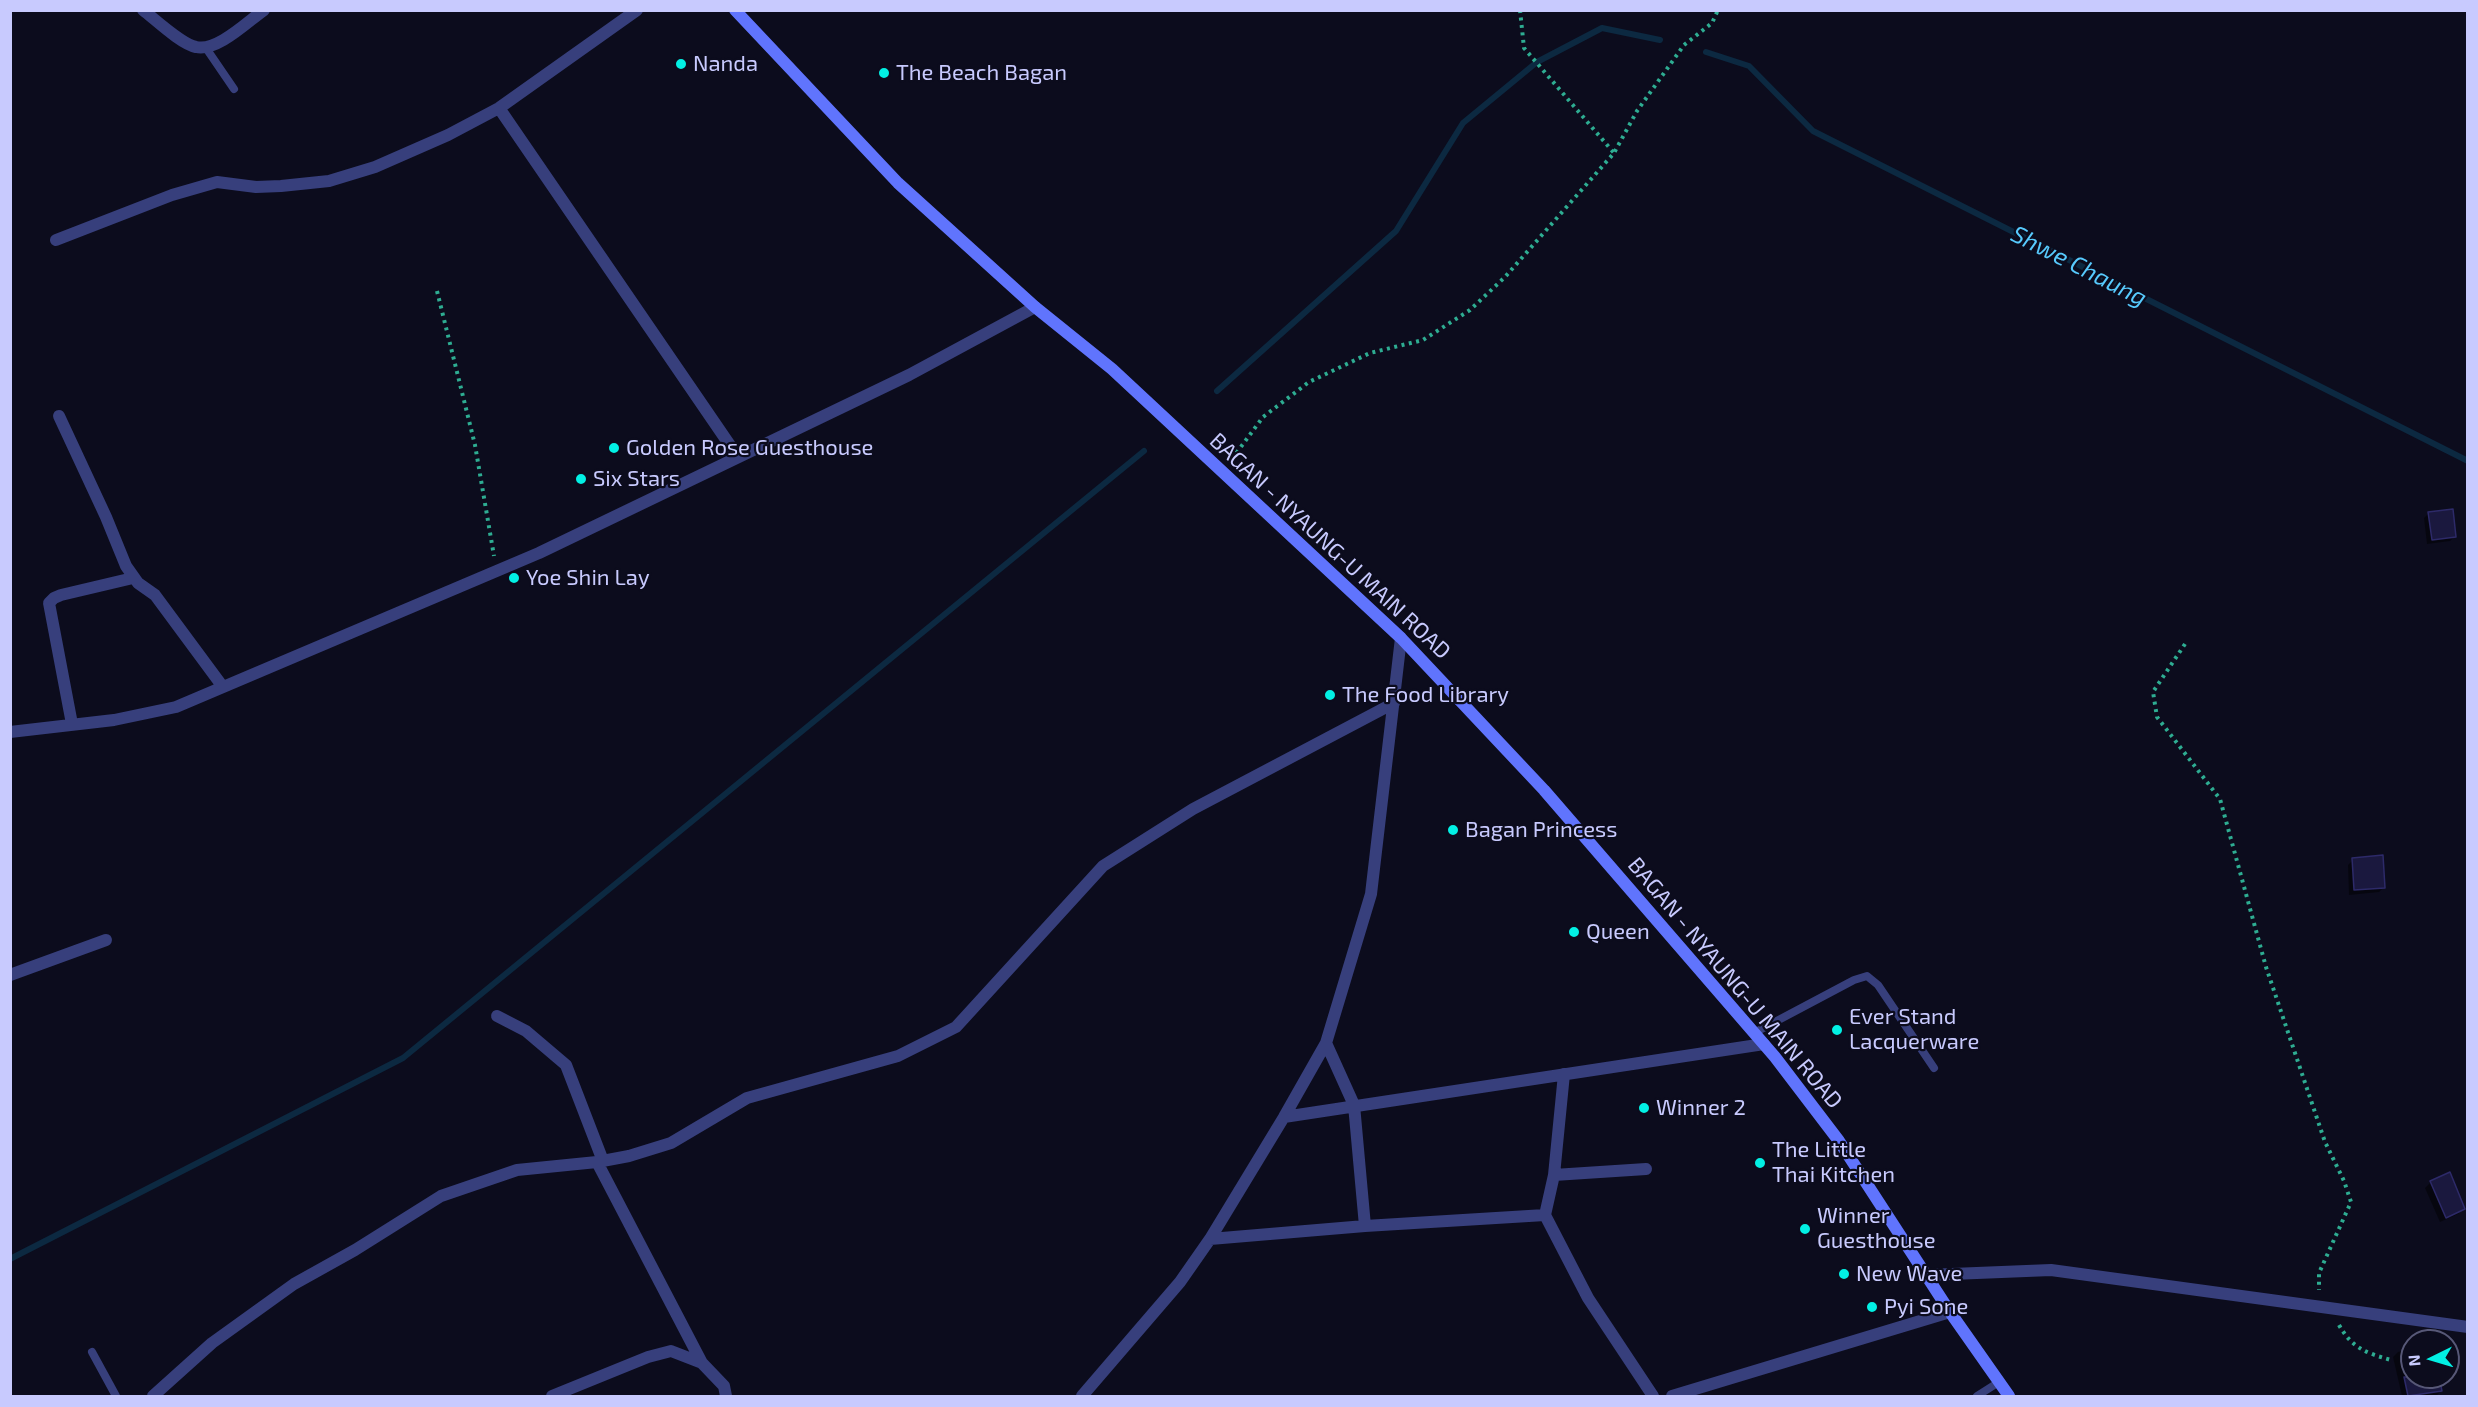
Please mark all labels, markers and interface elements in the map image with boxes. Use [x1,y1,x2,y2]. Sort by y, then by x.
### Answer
place label: Nanda [693,51,758,77]
marker: Nanda [674,57,688,71]
place label: The Beach Bagan [896,60,1067,86]
marker: The Beach Bagan [877,66,891,80]
water label: Shwe Chaung [2006,219,2152,313]
street label: BAGAN - NYAUNG-U MAIN ROAD [1204,427,1456,665]
place label: Golden Rose Guesthouse [626,435,873,461]
marker: Golden Rose Guesthouse [607,441,621,455]
place label: Six Stars [593,466,680,492]
marker: Six Stars [574,472,588,486]
place label: Yoe Shin Lay [526,565,650,591]
marker: Yoe Shin Lay [507,571,521,585]
place label: The Food Library [1342,682,1509,708]
marker: The Food Library [1323,688,1337,702]
place label: Bagan Princess [1465,817,1617,843]
marker: Bagan Princess [1446,823,1460,837]
street label: BAGAN - NYAUNG-U MAIN ROAD [1622,852,1848,1114]
place label: Queen [1586,919,1650,945]
marker: Queen [1567,925,1581,939]
place label: Ever Stand Lacquerware [1849,1004,1979,1056]
marker: Ever Stand Lacquerware [1830,1023,1844,1037]
place label: Winner 2 [1656,1095,1746,1121]
marker: Winner 2 [1637,1101,1651,1115]
place label: The Little Thai Kitchen [1772,1137,1895,1188]
marker: The Little Thai Kitchen [1753,1156,1767,1170]
place label: Winner Guesthouse [1817,1203,1936,1254]
marker: Winner Guesthouse [1798,1222,1812,1236]
place label: New Wave [1856,1261,1962,1287]
marker: New Wave [1837,1267,1851,1281]
place label: Pyi Sone [1884,1294,1968,1320]
marker: Pyi Sone [1865,1300,1879,1314]
north arrow [2400,1329,2460,1389]
text: N [2404,1354,2424,1367]

